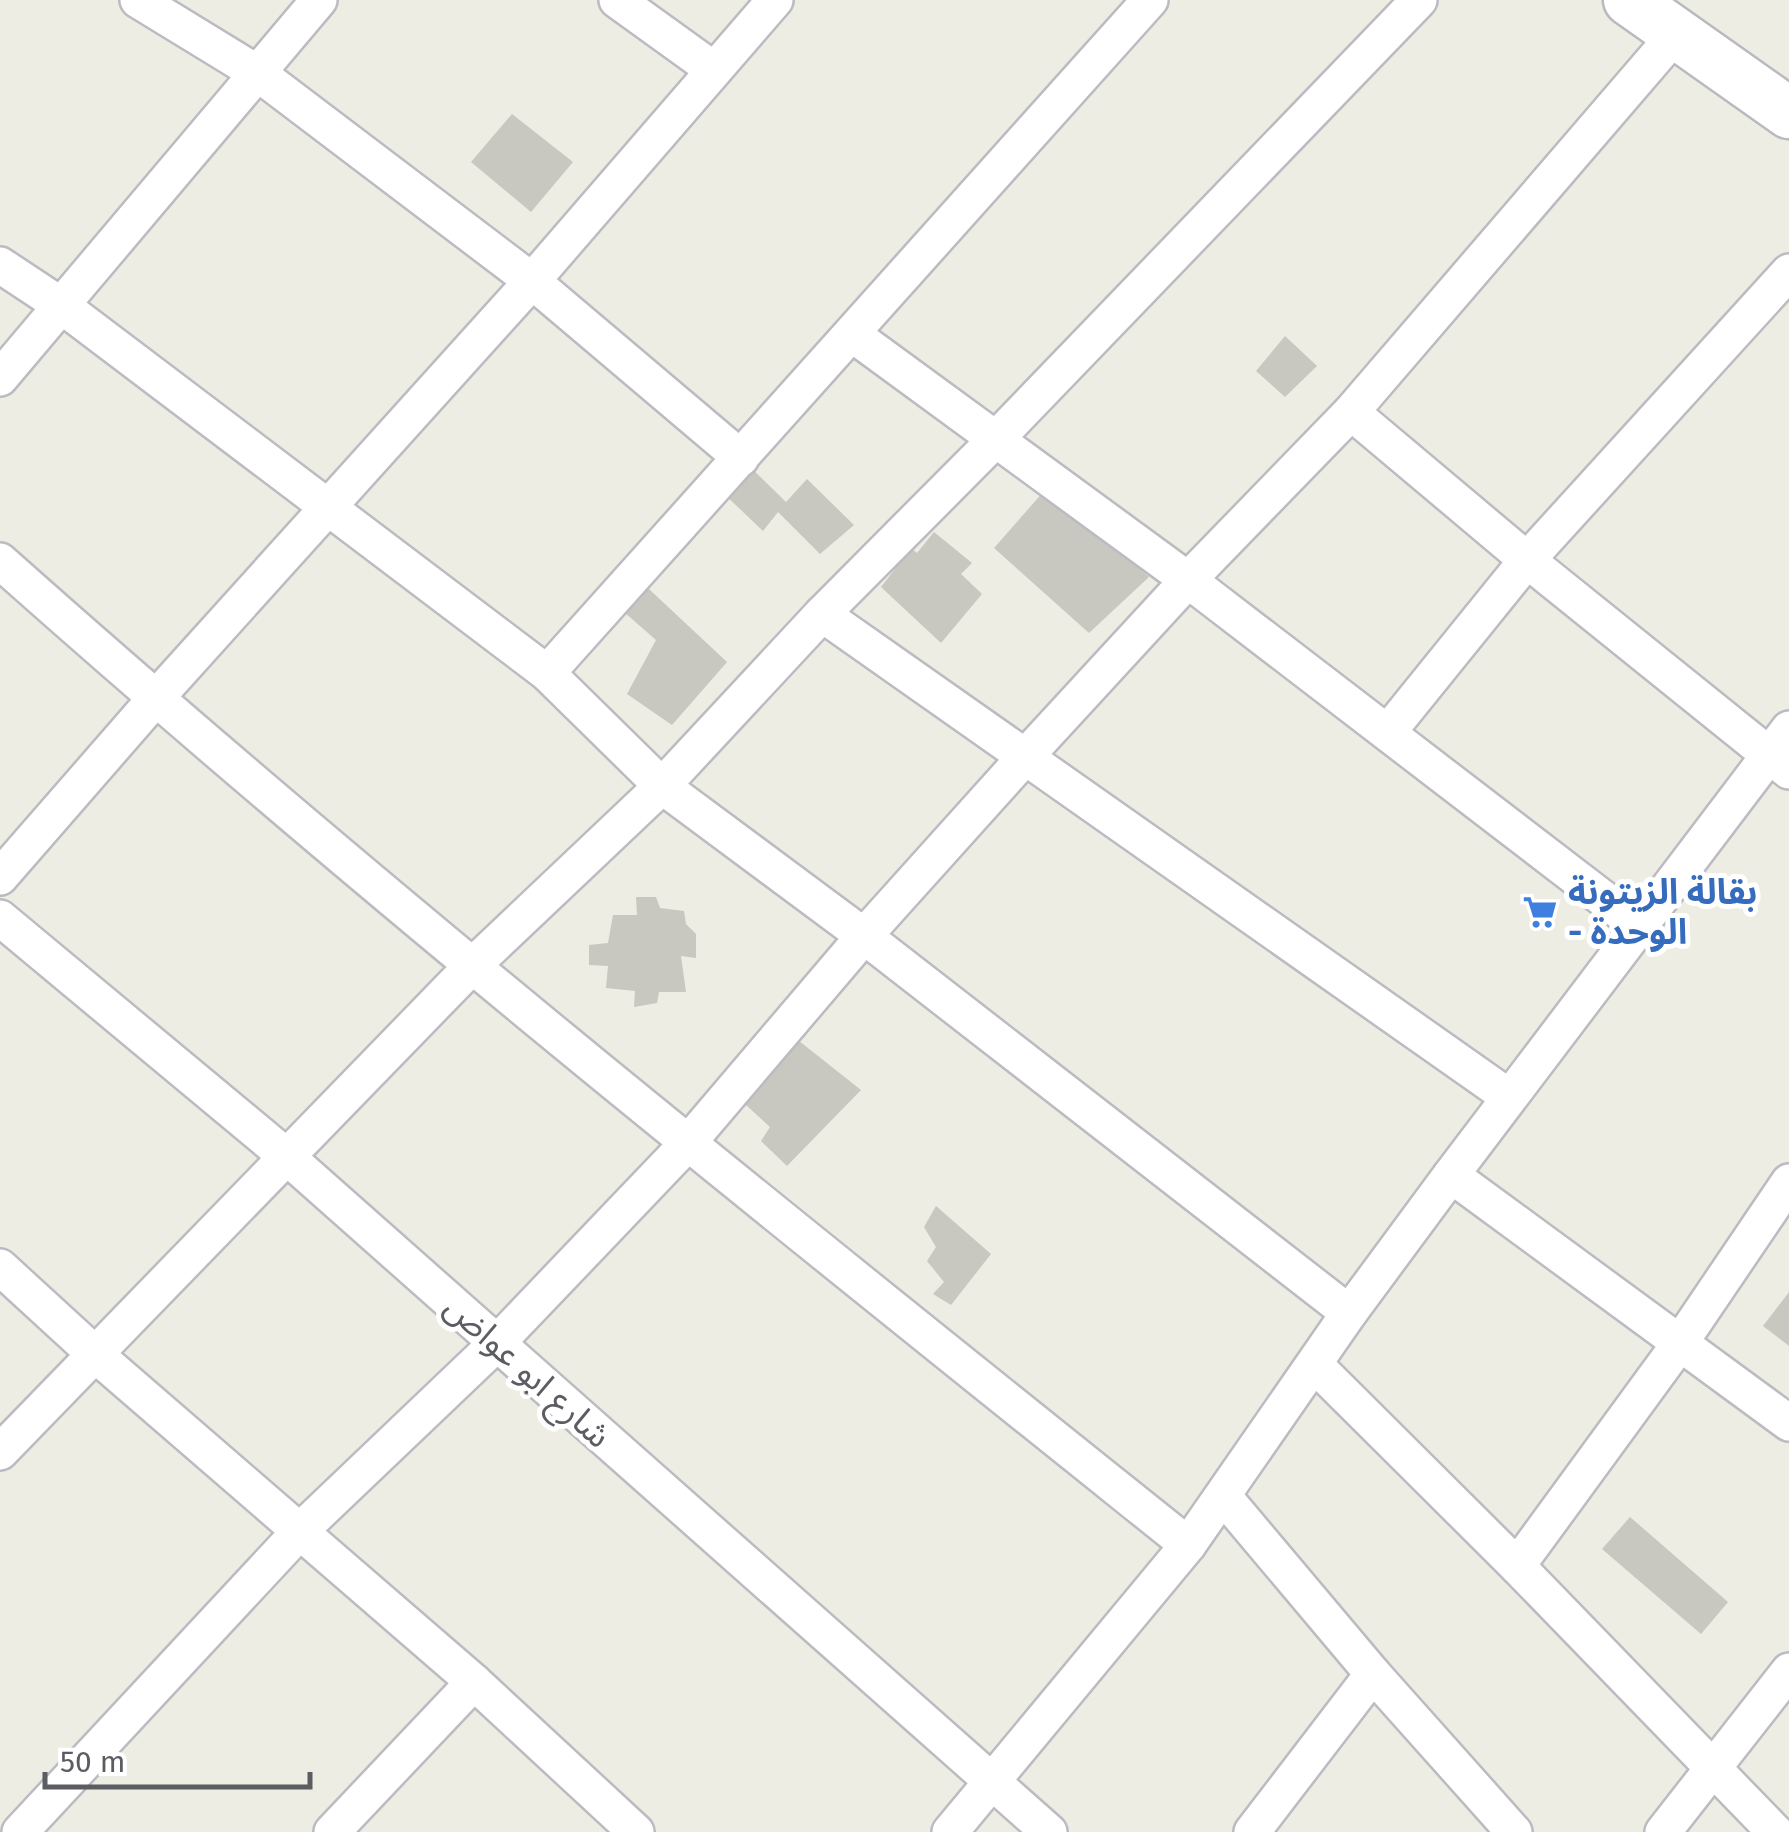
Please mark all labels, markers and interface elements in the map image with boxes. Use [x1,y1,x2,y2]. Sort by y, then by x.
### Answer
place label: بقالة الزيتونة - الوحدة [1568,871,1757,953]
supermarket icon: بقالة الزيتونة - الوحدة [1521,893,1559,931]
street label: شارع ابو عواض [433,1285,620,1460]
scale bar [45,1727,310,1789]
text: 50 m [60,1744,125,1780]

